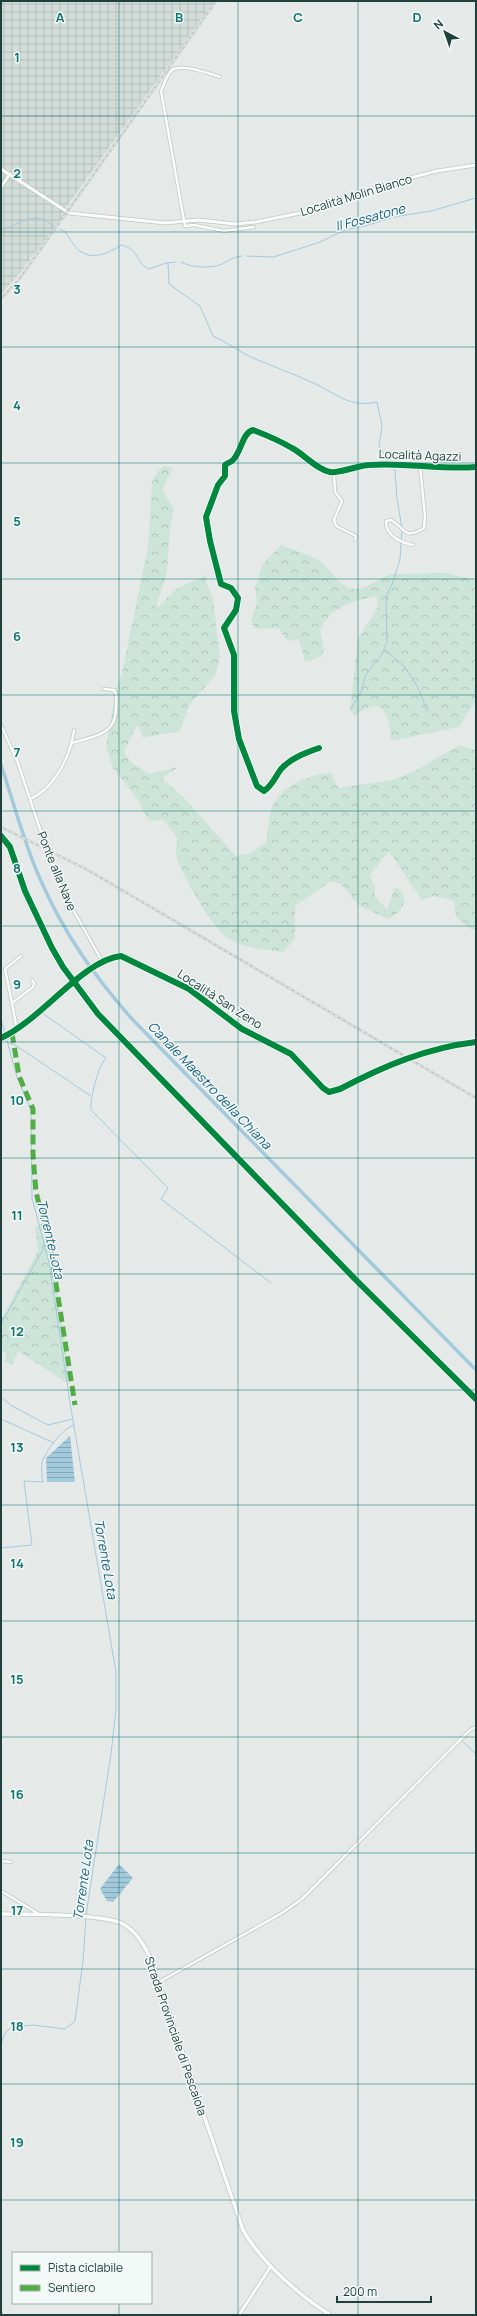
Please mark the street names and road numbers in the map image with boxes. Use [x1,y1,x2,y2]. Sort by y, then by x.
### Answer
street label: Località Molin Bianco [298,170,414,220]
street label: Località Agazzi [378,445,462,465]
street label: Ponte alla Nave [33,829,81,913]
street label: Località San Zeno [174,965,266,1033]
street label: Strada Provinciale di Pescaiola [141,1954,211,2118]

